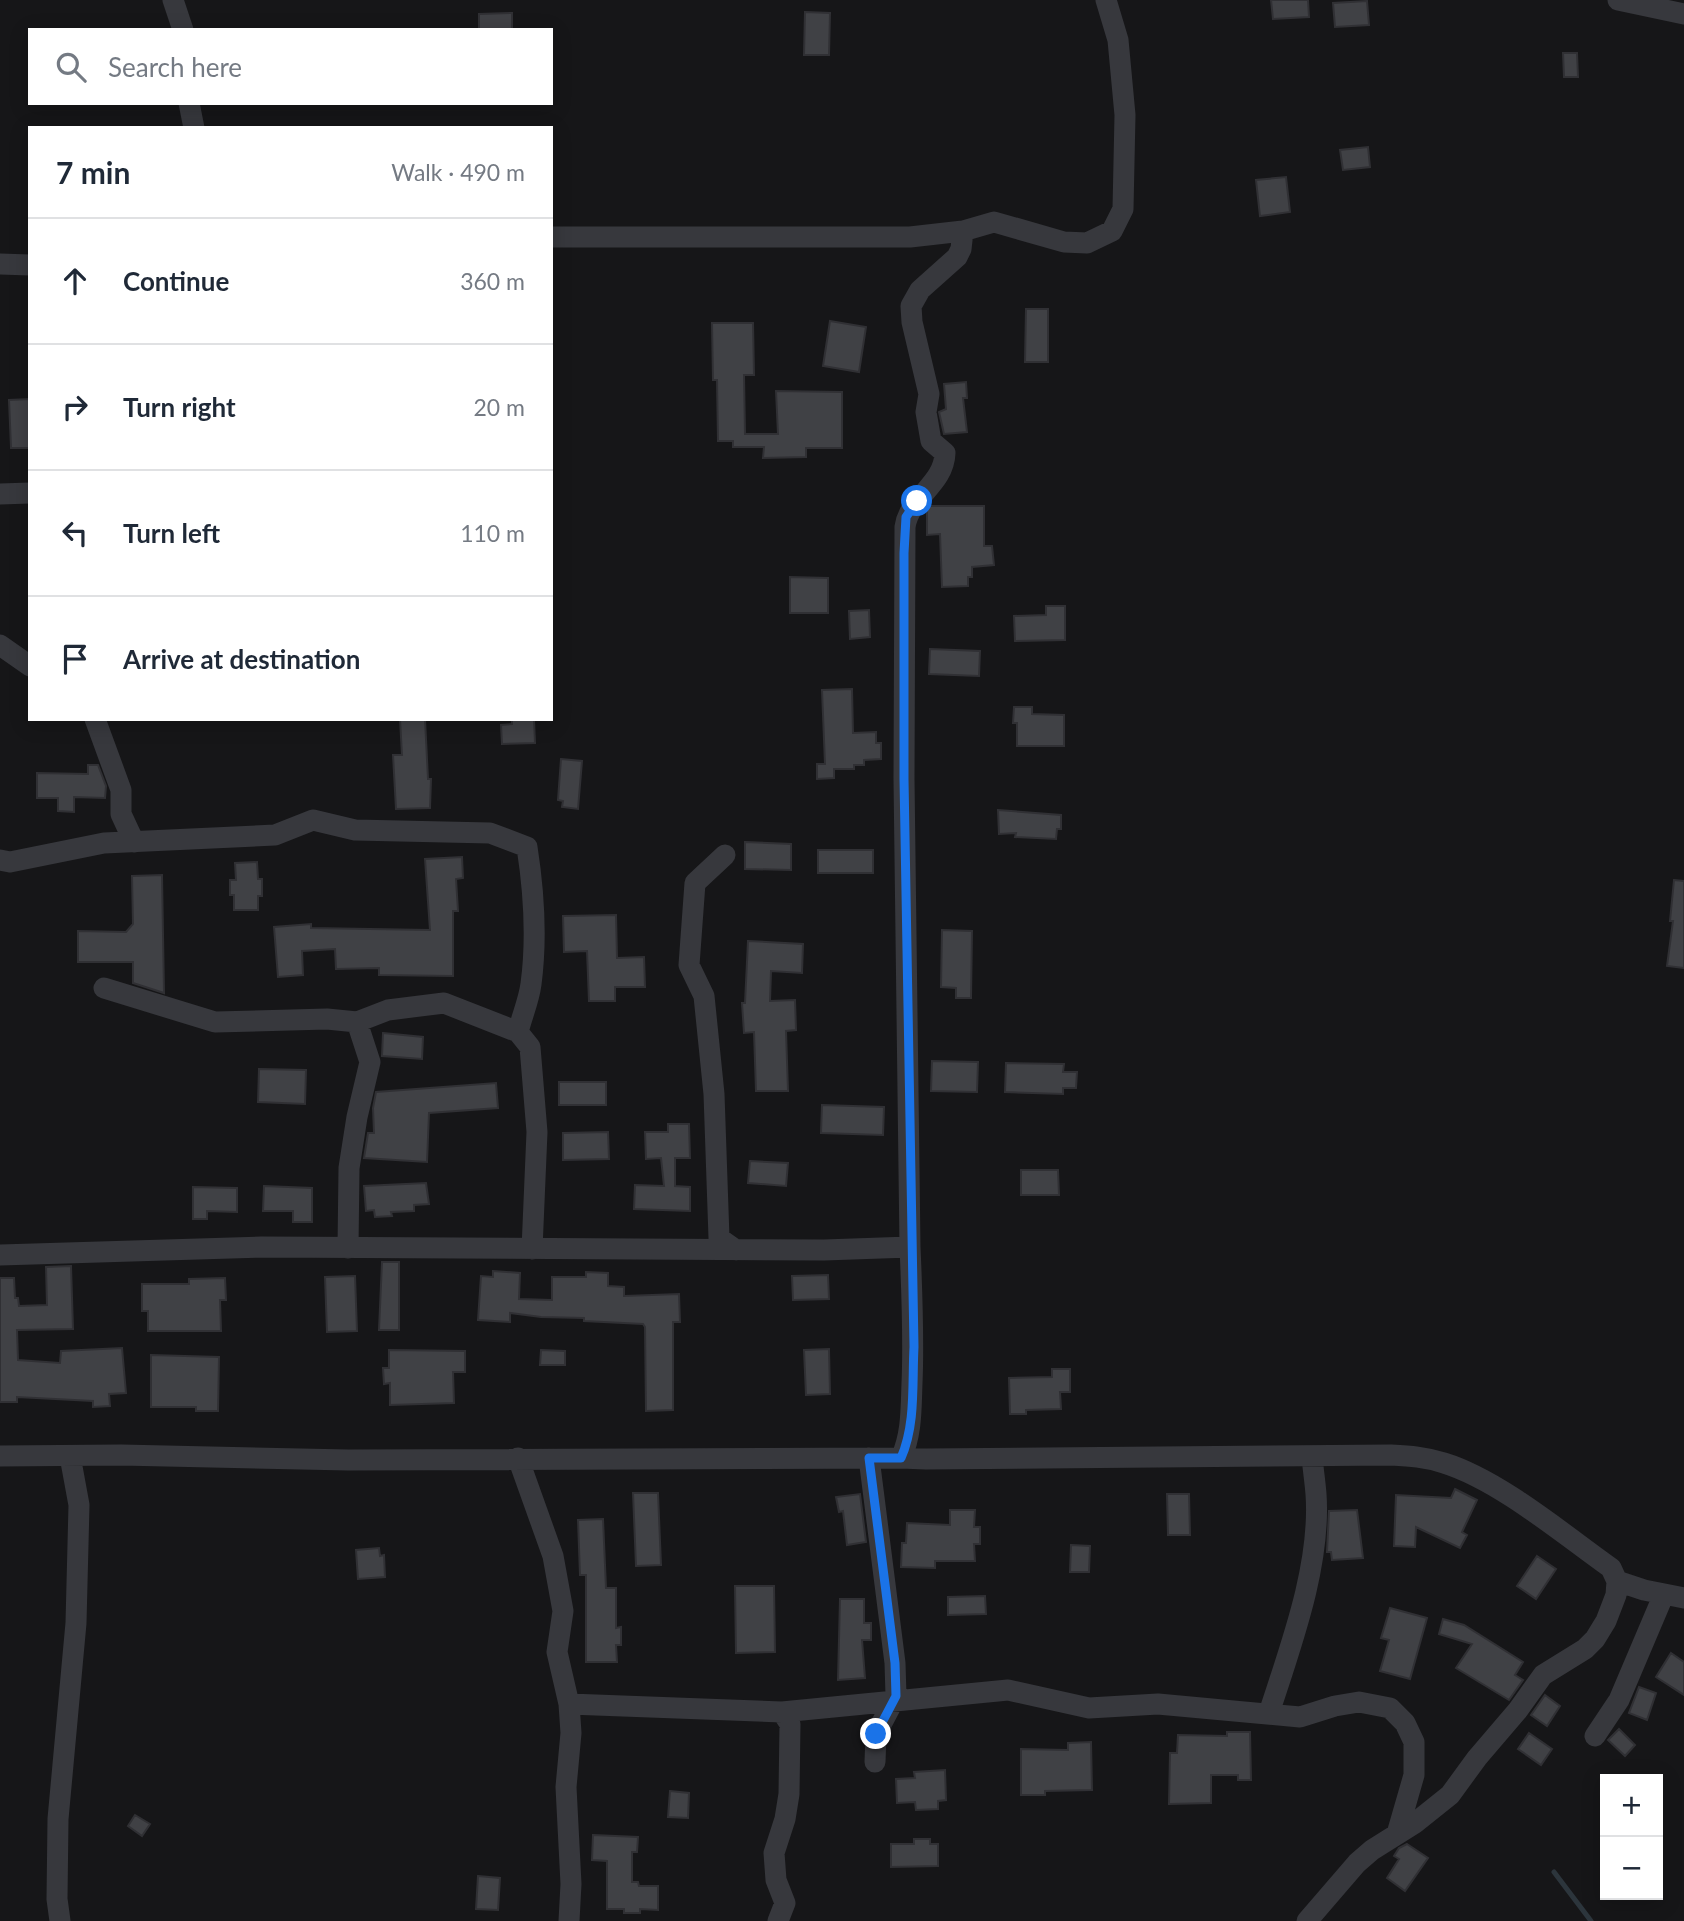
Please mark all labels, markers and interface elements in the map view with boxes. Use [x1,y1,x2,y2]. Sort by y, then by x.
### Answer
search box [28,28,553,105]
icon: search [52,48,90,86]
text: Search here [108,51,242,83]
text: 7 min [56,154,130,190]
text: Walk · 490 m [391,158,525,186]
icon: ahead [56,262,94,300]
text: Continue [123,265,229,297]
text: 360 m [460,267,525,295]
icon: right [56,388,94,426]
text: Turn right [123,391,236,423]
text: 20 m [474,393,525,421]
route start [901,485,932,516]
icon: left [56,514,94,552]
text: Turn left [123,517,220,549]
text: 110 m [460,519,525,547]
icon: arrive [56,640,94,678]
text: Arrive at destination [123,643,360,675]
route end [860,1718,891,1749]
map controls [1600,1774,1663,1900]
button: + [1600,1774,1663,1837]
button: − [1600,1837,1663,1900]

